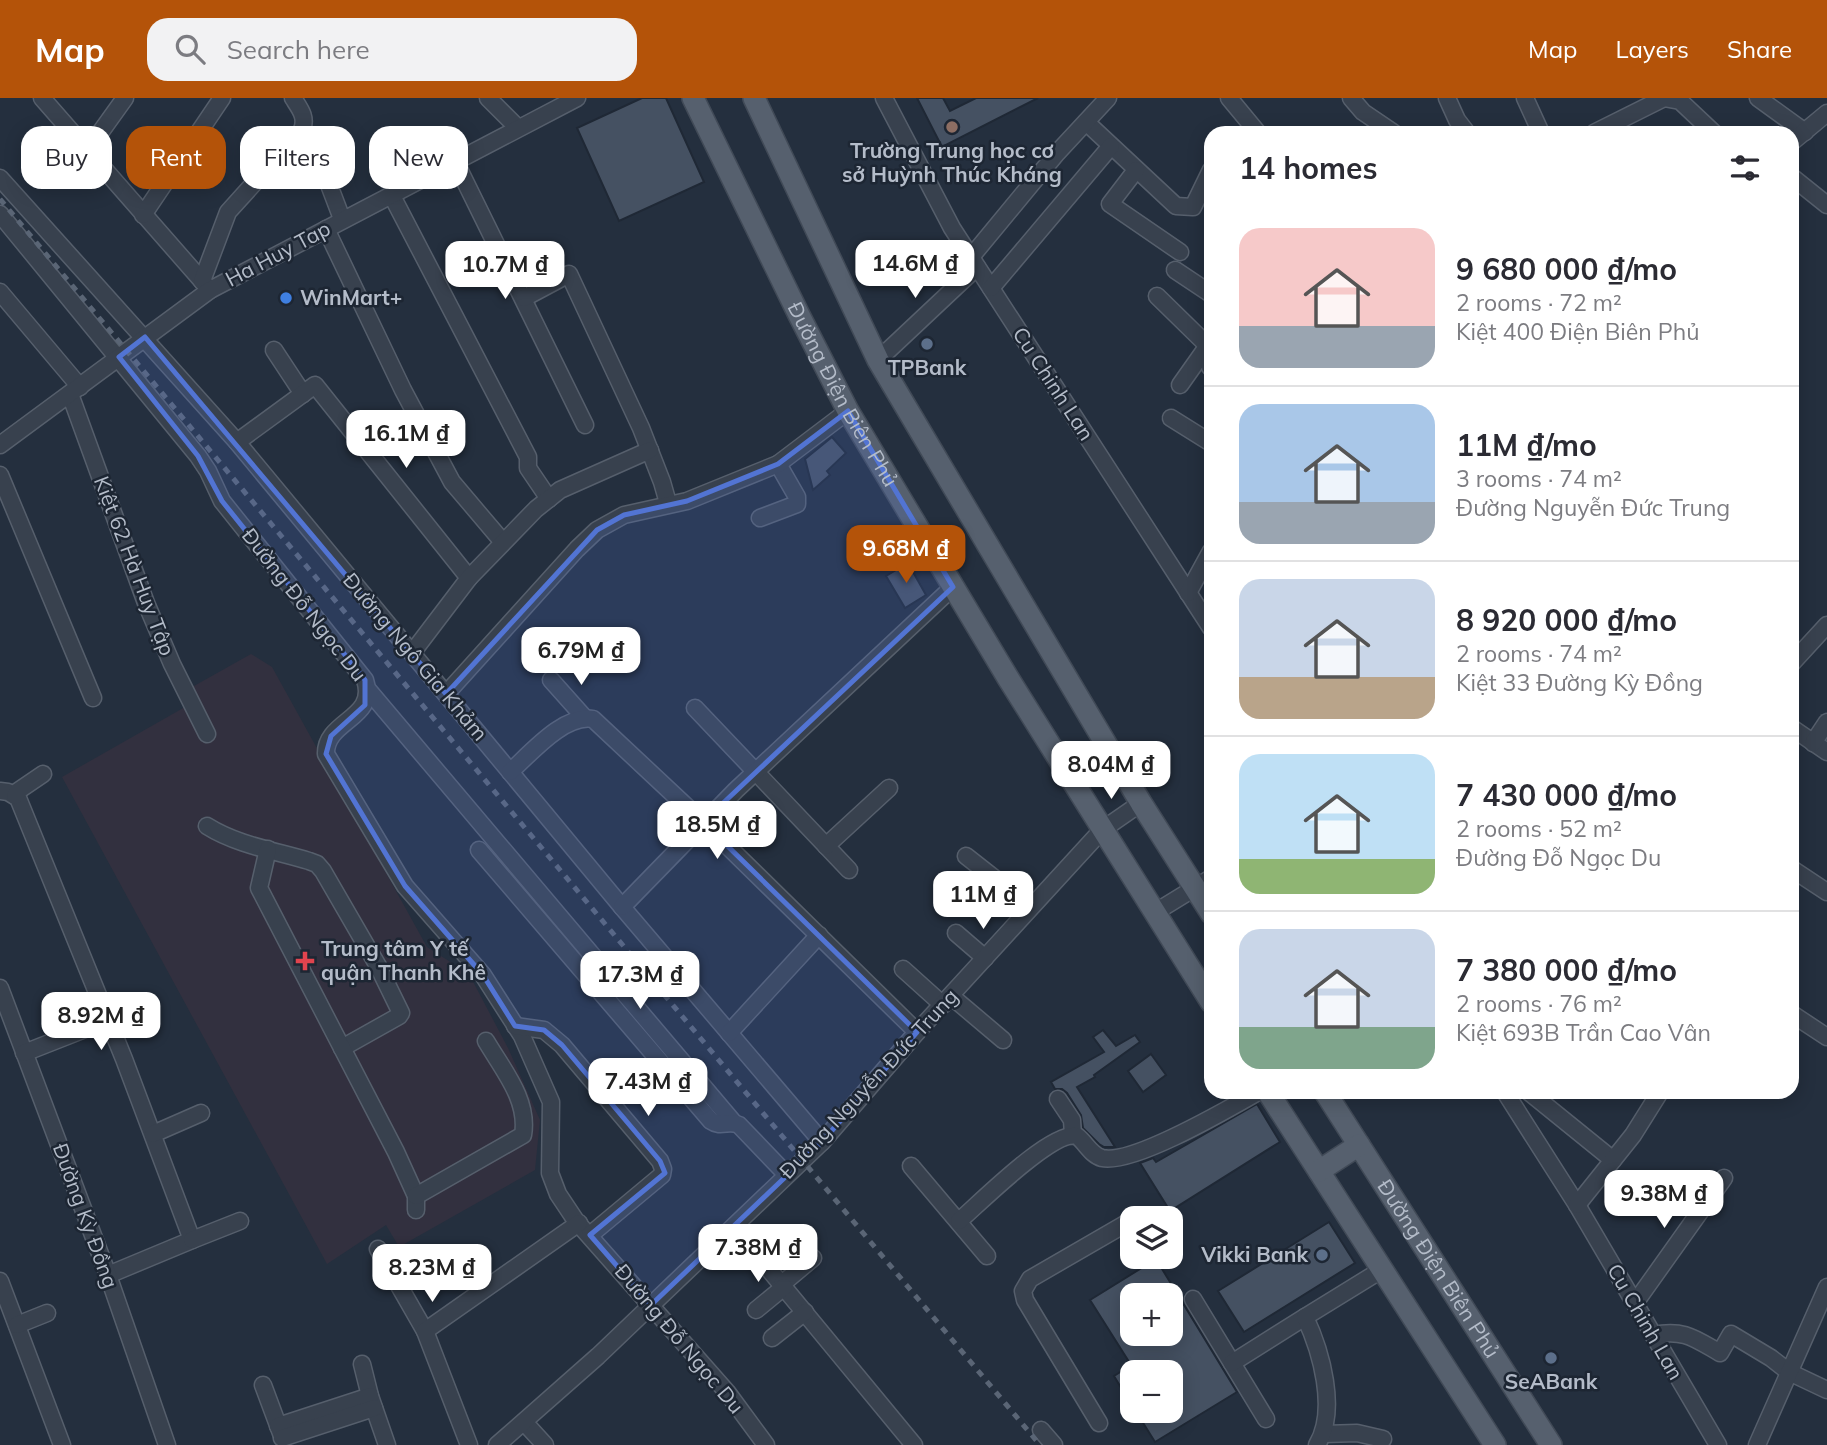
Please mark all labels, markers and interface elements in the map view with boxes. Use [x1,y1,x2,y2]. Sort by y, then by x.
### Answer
search box [147,18,637,81]
text: Map [35,29,105,70]
icon: search [171,30,209,68]
text: Search here [227,33,370,66]
text: Map [1528,34,1577,64]
text: Layers [1615,34,1689,64]
text: Share [1727,34,1792,64]
marker: Trường Trung học cơ sở Huỳnh Thúc Kháng [944,119,960,135]
chip: Buy [21,126,112,189]
chip: Rent [126,126,226,189]
chip: Filters [240,126,355,189]
chip: New [369,126,468,189]
place label: Trường Trung học cơ sở Huỳnh Thúc Kháng [842,137,1062,187]
text: 14 homes [1239,149,1378,187]
icon: filters [1726,149,1764,187]
street label: Ha Huy Tap [221,215,335,292]
pin: 14.6M ₫ [850,240,980,300]
pin: 10.7M ₫ [440,242,570,301]
text: 14.6M ₫ [871,248,959,277]
text: 10.7M ₫ [461,249,549,278]
text: 9 680 000 ₫/mo [1456,250,1677,288]
icon: home [1295,256,1379,340]
place label: WinMart+ [300,284,402,310]
text: 2 rooms · 72 m² [1456,288,1622,317]
marker: WinMart+ [278,290,294,306]
street label: Đường Điện Biên Phủ [783,297,904,491]
text: Kiệt 400 Điện Biên Phủ [1456,317,1700,346]
street label: Cu Chinh Lan [1008,322,1100,445]
marker: TPBank [919,336,935,352]
place label: TPBank [888,354,967,380]
pin: 16.1M ₫ [341,410,471,470]
text: 16.1M ₫ [362,418,450,447]
text: 11M ₫/mo [1456,426,1597,464]
icon: home [1295,432,1379,516]
text: 3 rooms · 74 m² [1456,464,1622,493]
street label: Kiệt 62 Hà Huy Tập [89,472,181,659]
text: Đường Nguyễn Đức Trung [1456,493,1730,522]
street label: Đường Đỗ Ngọc Du [237,523,373,686]
pin: 9.68M ₫ [841,526,971,585]
text: 9.68M ₫ [862,533,950,562]
street label: Đường Ngô Gia Khảm [338,567,494,746]
text: 8 920 000 ₫/mo [1456,601,1677,639]
icon: home [1295,607,1379,691]
pin: 6.79M ₫ [516,628,646,687]
text: 6.79M ₫ [537,635,625,664]
text: 2 rooms · 74 m² [1456,639,1622,668]
text: Kiệt 33 Đường Kỳ Đồng [1456,668,1703,697]
pin: 8.04M ₫ [1046,742,1176,801]
text: 8.04M ₫ [1067,749,1155,778]
text: 7 430 000 ₫/mo [1456,776,1677,814]
icon: home [1295,782,1379,866]
pin: 18.5M ₫ [652,802,782,861]
text: 18.5M ₫ [673,809,761,838]
text: 2 rooms · 52 m² [1456,814,1622,843]
text: Đường Đỗ Ngọc Du [1456,843,1661,872]
pin: 11M ₫ [934,872,1032,931]
text: 11M ₫ [949,879,1017,908]
place label: Trung tâm Y tế quận Thanh Khê [321,935,486,985]
marker: Trung tâm Y tế quận Thanh Khê [295,951,315,971]
pin: 17.3M ₫ [575,951,705,1011]
text: 7 380 000 ₫/mo [1456,951,1677,989]
icon: home [1295,957,1379,1041]
text: 17.3M ₫ [596,959,684,988]
street label: Đường Nguyễn Đức Trung [773,983,963,1184]
text: 2 rooms · 76 m² [1456,989,1622,1018]
pin: 8.92M ₫ [36,992,166,1052]
text: 8.92M ₫ [57,1000,145,1029]
text: Kiệt 693B Trần Cao Vân [1456,1018,1711,1047]
pin: 7.43M ₫ [583,1058,713,1118]
text: 7.43M ₫ [604,1066,692,1095]
street label: Đường Kỳ Đồng [48,1140,124,1292]
pin: 9.38M ₫ [1599,1170,1729,1230]
street label: Đường Điện Biên Phủ [1372,1174,1506,1362]
text: 9.38M ₫ [1620,1178,1708,1207]
map controls [1120,1206,1183,1423]
button: layers [1120,1206,1183,1269]
pin: 7.38M ₫ [693,1224,823,1284]
text: 7.38M ₫ [714,1232,802,1261]
place label: Vikki Bank [1200,1241,1308,1267]
pin: 8.23M ₫ [367,1244,497,1304]
marker: Vikki Bank [1314,1247,1330,1263]
text: 8.23M ₫ [388,1252,476,1281]
street label: Đường Đỗ Ngọc Du [610,1258,750,1419]
street label: Cu Chinh Lan [1602,1259,1690,1384]
button: + [1120,1283,1183,1346]
marker: SeABank [1543,1350,1559,1366]
button: − [1120,1360,1183,1423]
place label: SeABank [1505,1368,1598,1394]

